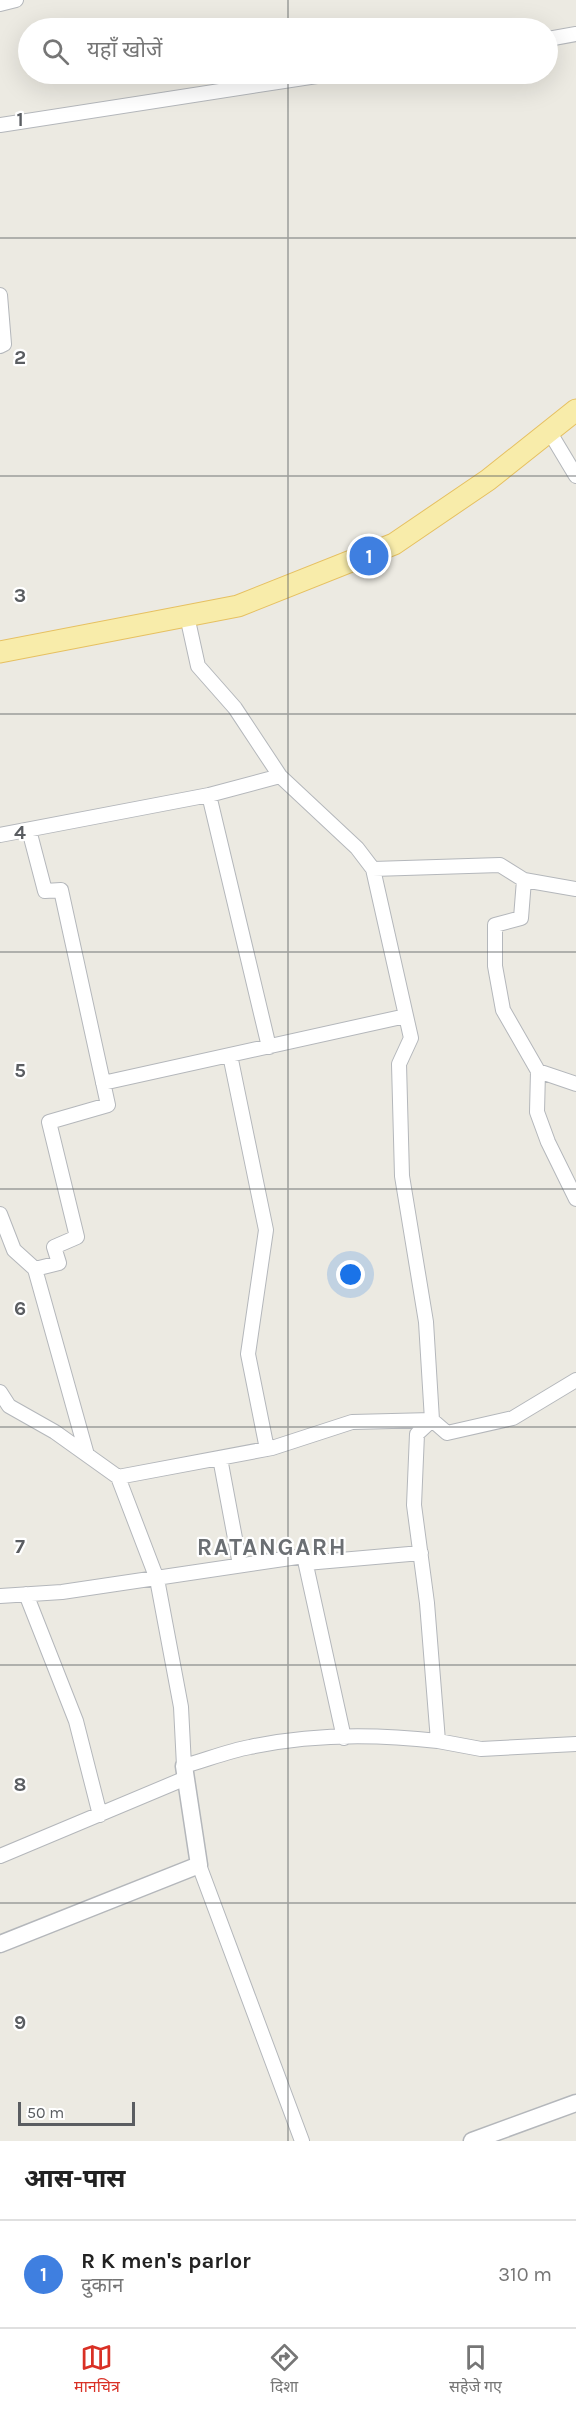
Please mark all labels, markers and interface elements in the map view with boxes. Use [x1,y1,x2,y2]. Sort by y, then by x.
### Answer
search box [18,18,558,84]
icon: search [39,35,72,68]
text: यहाँ खोजें [87,37,162,63]
text: 1 [16,108,24,131]
text: 2 [14,346,26,369]
pin: 1 [350,534,388,578]
text: 3 [14,584,26,607]
text: 4 [14,821,26,844]
text: 5 [14,1059,26,1082]
your location [336,1260,365,1289]
text: 6 [14,1297,26,1320]
district label: RATANGARH [197,1533,347,1561]
text: 7 [15,1535,25,1558]
text: 8 [14,1773,26,1796]
text: 9 [14,2011,26,2034]
scale bar [18,2099,135,2126]
text: 50 m [27,2103,64,2122]
text: आस-पास [24,2163,126,2194]
text: R K men's parlor [81,2248,251,2274]
text: 1 [40,2263,47,2286]
text: 310 m [498,2263,552,2286]
text: दुकान [81,2274,123,2297]
tab: मानचित्र [74,2341,120,2399]
tab: दिशा [268,2341,301,2399]
tab: सहेजे गए [449,2341,502,2399]

